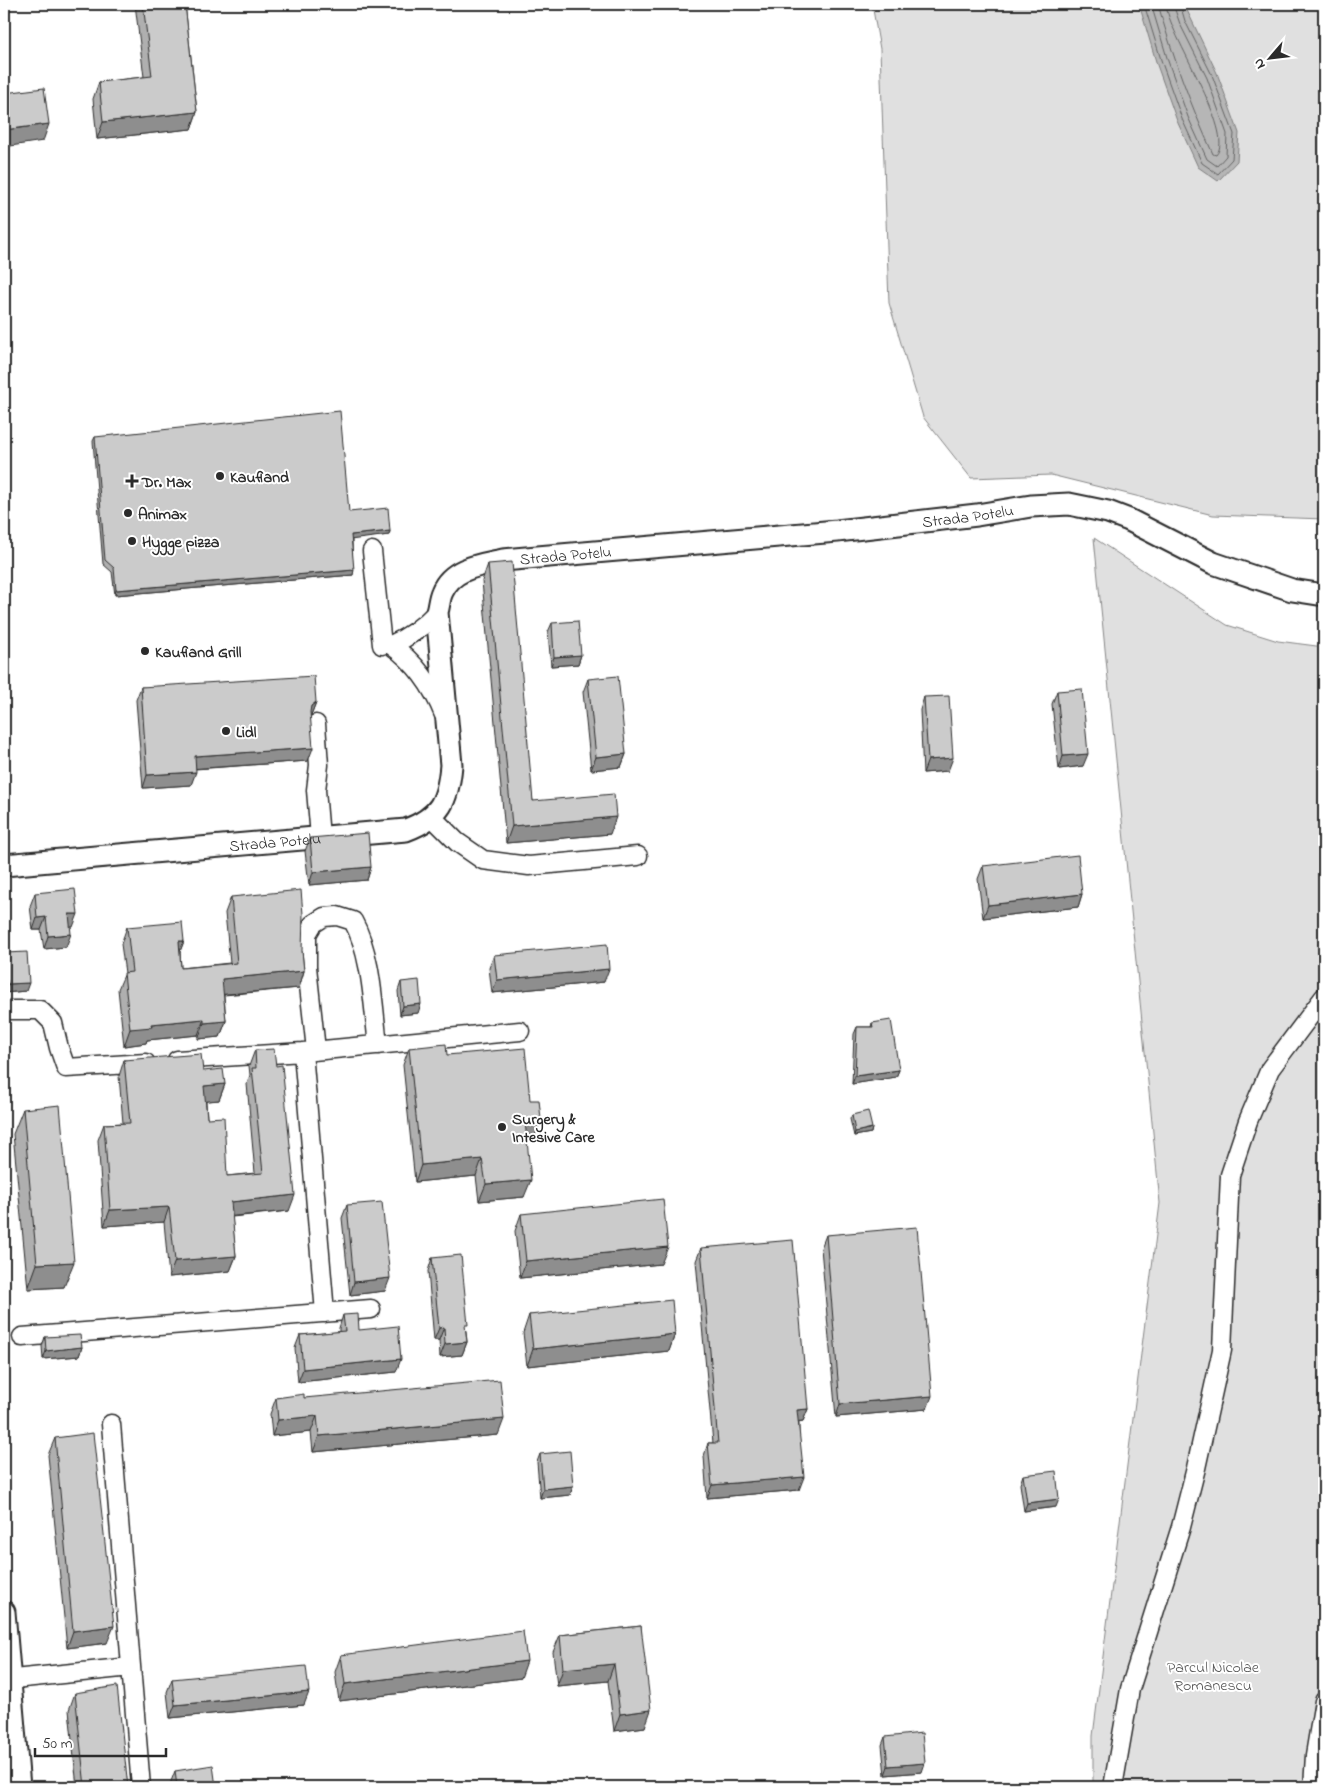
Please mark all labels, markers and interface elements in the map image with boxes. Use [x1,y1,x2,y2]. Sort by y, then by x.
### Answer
north arrow [1246,32,1296,82]
text: N [1248,54,1271,73]
place label: Kaufland [230,466,289,490]
marker: Kaufland [214,470,226,482]
place label: Dr. Max [141,471,192,495]
marker: Dr. Max [126,475,138,487]
street label: Strada Potelu [921,499,1015,535]
place label: Animax [138,503,187,527]
marker: Animax [122,507,134,519]
place label: Hygge pizza [142,531,220,556]
marker: Hygge pizza [126,535,138,547]
street label: Strada Potelu [519,541,613,572]
place label: Kaufland Grill [155,641,242,665]
marker: Kaufland Grill [139,645,151,657]
place label: Lidl [236,721,257,745]
marker: Lidl [220,725,232,737]
street label: Strada Potelu [228,827,322,859]
place label: Surgery & Intesive Care [512,1108,595,1150]
marker: Surgery & Intesive Care [496,1121,508,1133]
park label: Parcul Nicolae Romanescu [1167,1656,1260,1698]
scale bar [35,1726,166,1758]
text: 50 m [42,1733,73,1755]

